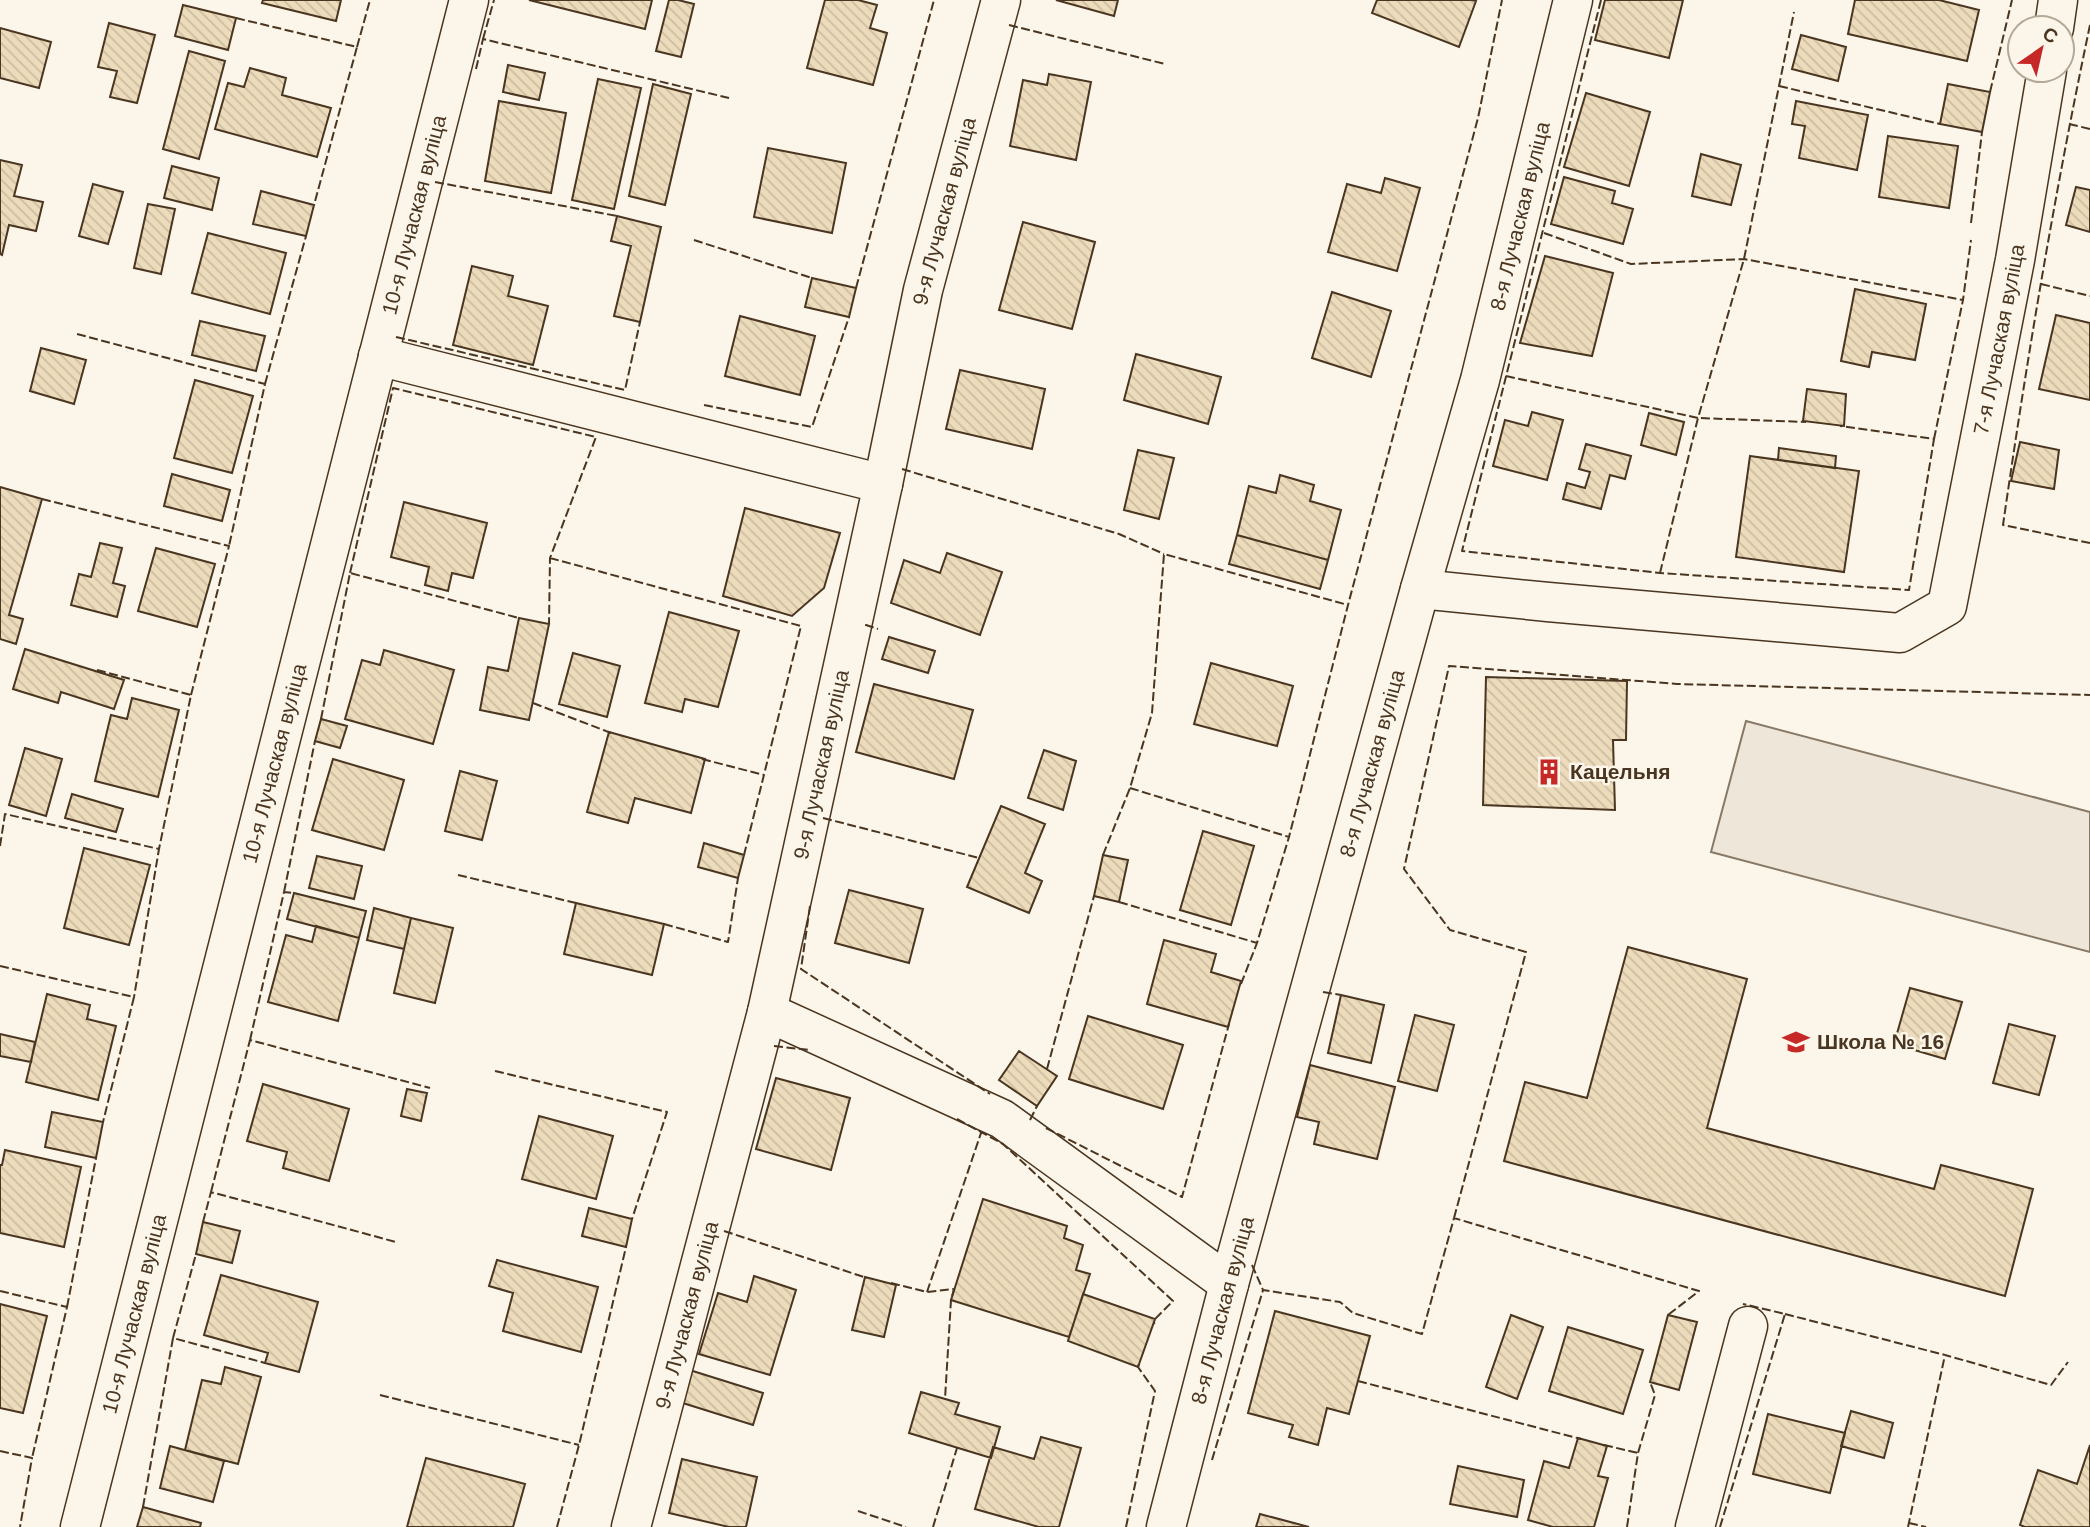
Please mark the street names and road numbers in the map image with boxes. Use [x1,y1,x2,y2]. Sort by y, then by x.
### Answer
street label: 10-я Лучаская вуліца [377,112,450,317]
street label: 9-я Лучаская вуліца [908,114,980,307]
street label: 8-я Лучаская вуліца [1485,119,1554,313]
street label: 7-я Лучаская вуліца [1969,242,2029,436]
street label: 10-я Лучаская вуліца [238,661,311,866]
street label: 9-я Лучаская вуліца [789,667,853,861]
street label: 8-я Лучаская вуліца [1335,667,1408,860]
street label: 10-я Лучаская вуліца [97,1211,170,1416]
street label: 8-я Лучаская вуліца [1186,1213,1258,1407]
street label: 9-я Лучаская вуліца [651,1218,722,1412]

